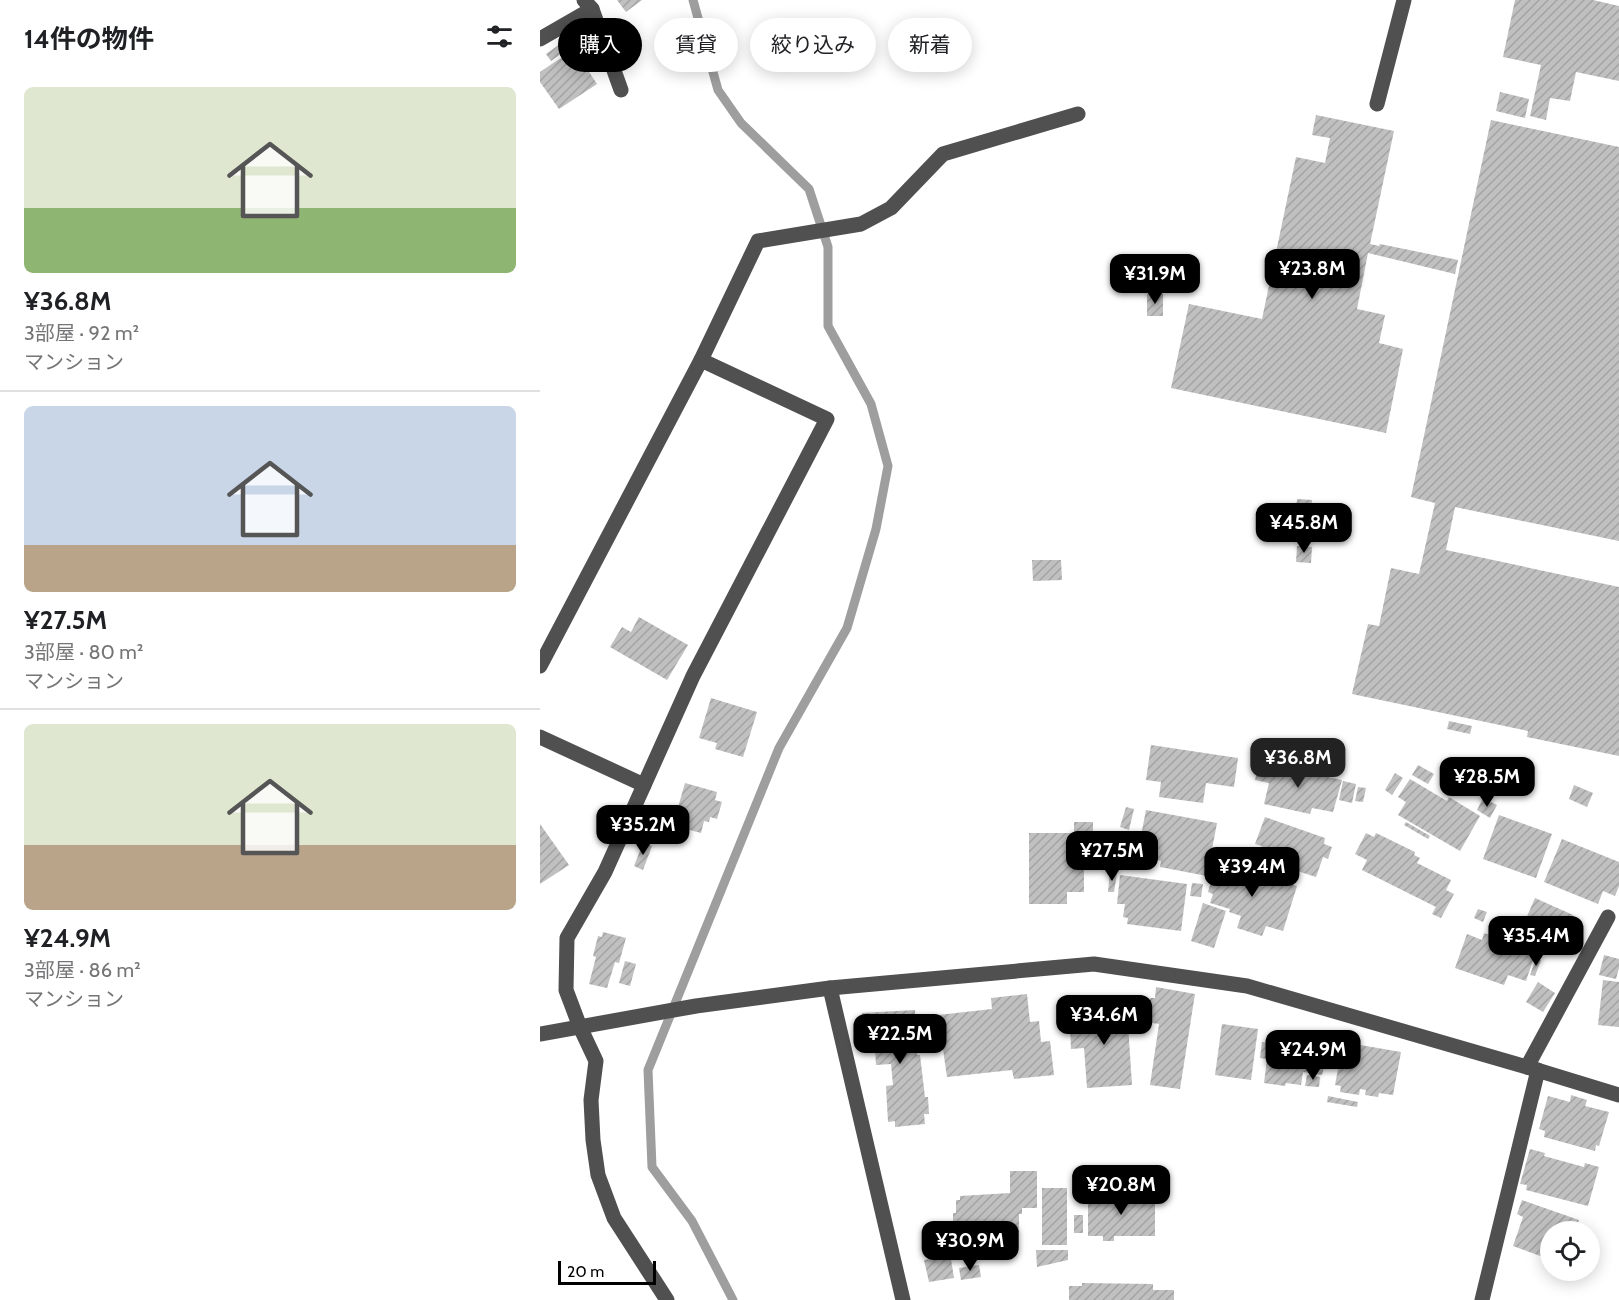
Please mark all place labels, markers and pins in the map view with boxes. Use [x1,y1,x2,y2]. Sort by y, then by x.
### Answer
pin: ¥23.8M [1263,249,1361,300]
pin: ¥31.9M [1106,254,1204,305]
pin: ¥45.8M [1255,503,1353,554]
pin: ¥36.8M [1249,738,1347,789]
pin: ¥28.5M [1438,757,1536,808]
pin: ¥35.2M [594,805,692,856]
pin: ¥27.5M [1063,831,1161,882]
pin: ¥39.4M [1203,847,1301,898]
pin: ¥35.4M [1487,916,1585,967]
pin: ¥34.6M [1055,995,1153,1046]
pin: ¥22.5M [851,1014,949,1065]
pin: ¥24.9M [1264,1030,1362,1081]
pin: ¥20.8M [1072,1165,1170,1216]
pin: ¥30.9M [921,1221,1019,1272]

